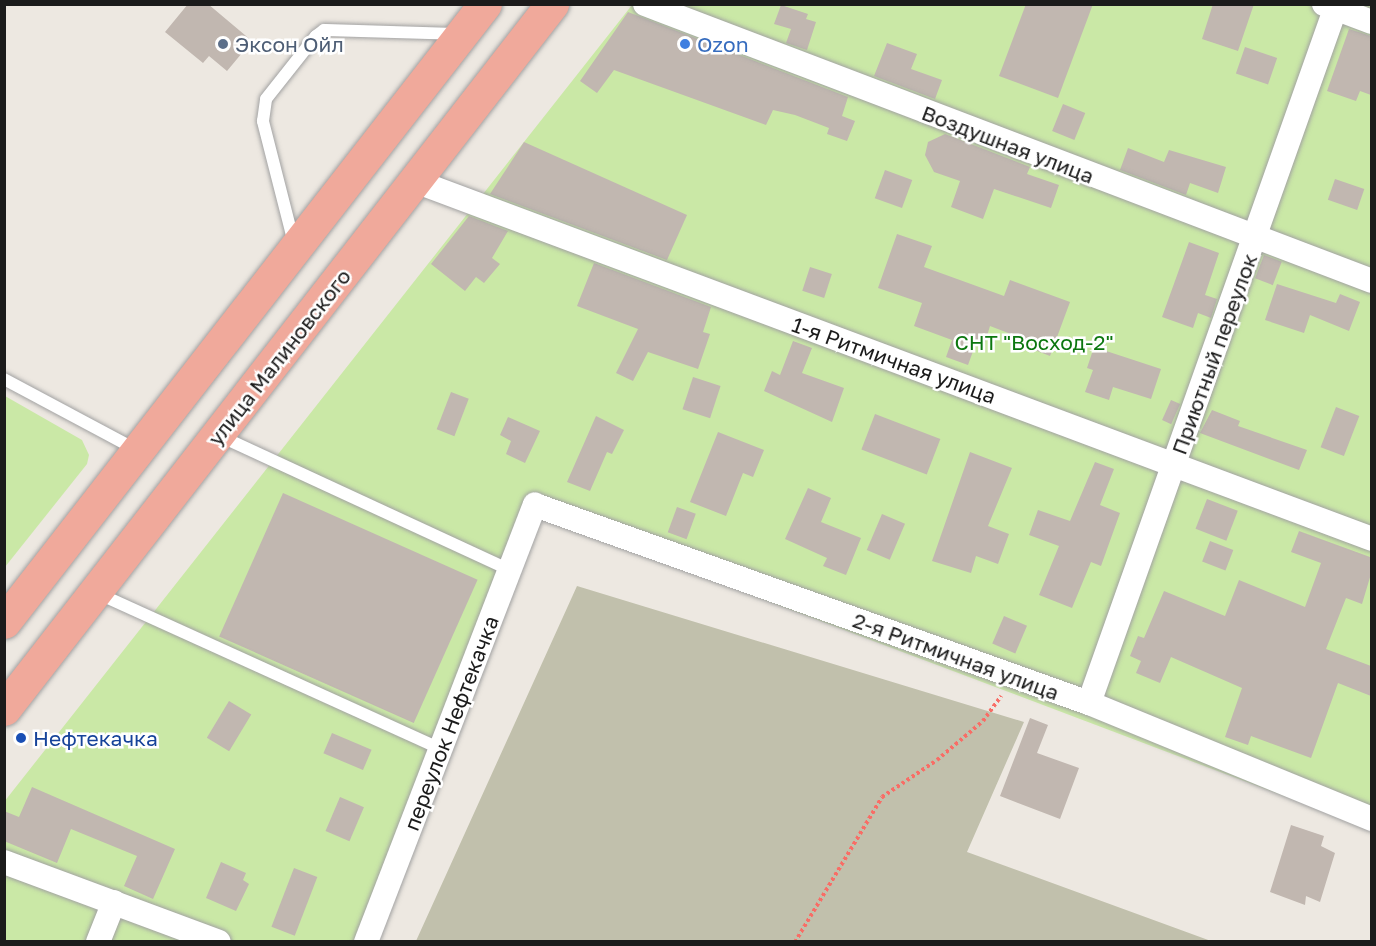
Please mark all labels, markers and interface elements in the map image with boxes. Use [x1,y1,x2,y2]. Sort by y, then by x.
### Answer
place label: Эксон Ойл [235,31,344,57]
place label: Ozon [697,31,749,57]
marker: Эксон Ойл [216,37,230,51]
marker: Ozon [678,37,692,51]
street label: Воздушная улица [918,100,1098,188]
street label: Приютный переулок [1166,250,1262,458]
street label: улица Малиновского [202,264,356,450]
street label: 1-я Ритмичная улица [789,311,999,409]
park label: СНТ "Восход-2" [954,329,1114,355]
street label: 2-я Ритмичная улица [850,607,1062,705]
street label: переулок Нефтекачка [398,612,504,834]
place label: Нефтекачка [33,725,158,751]
marker: Нефтекачка [14,731,28,745]

